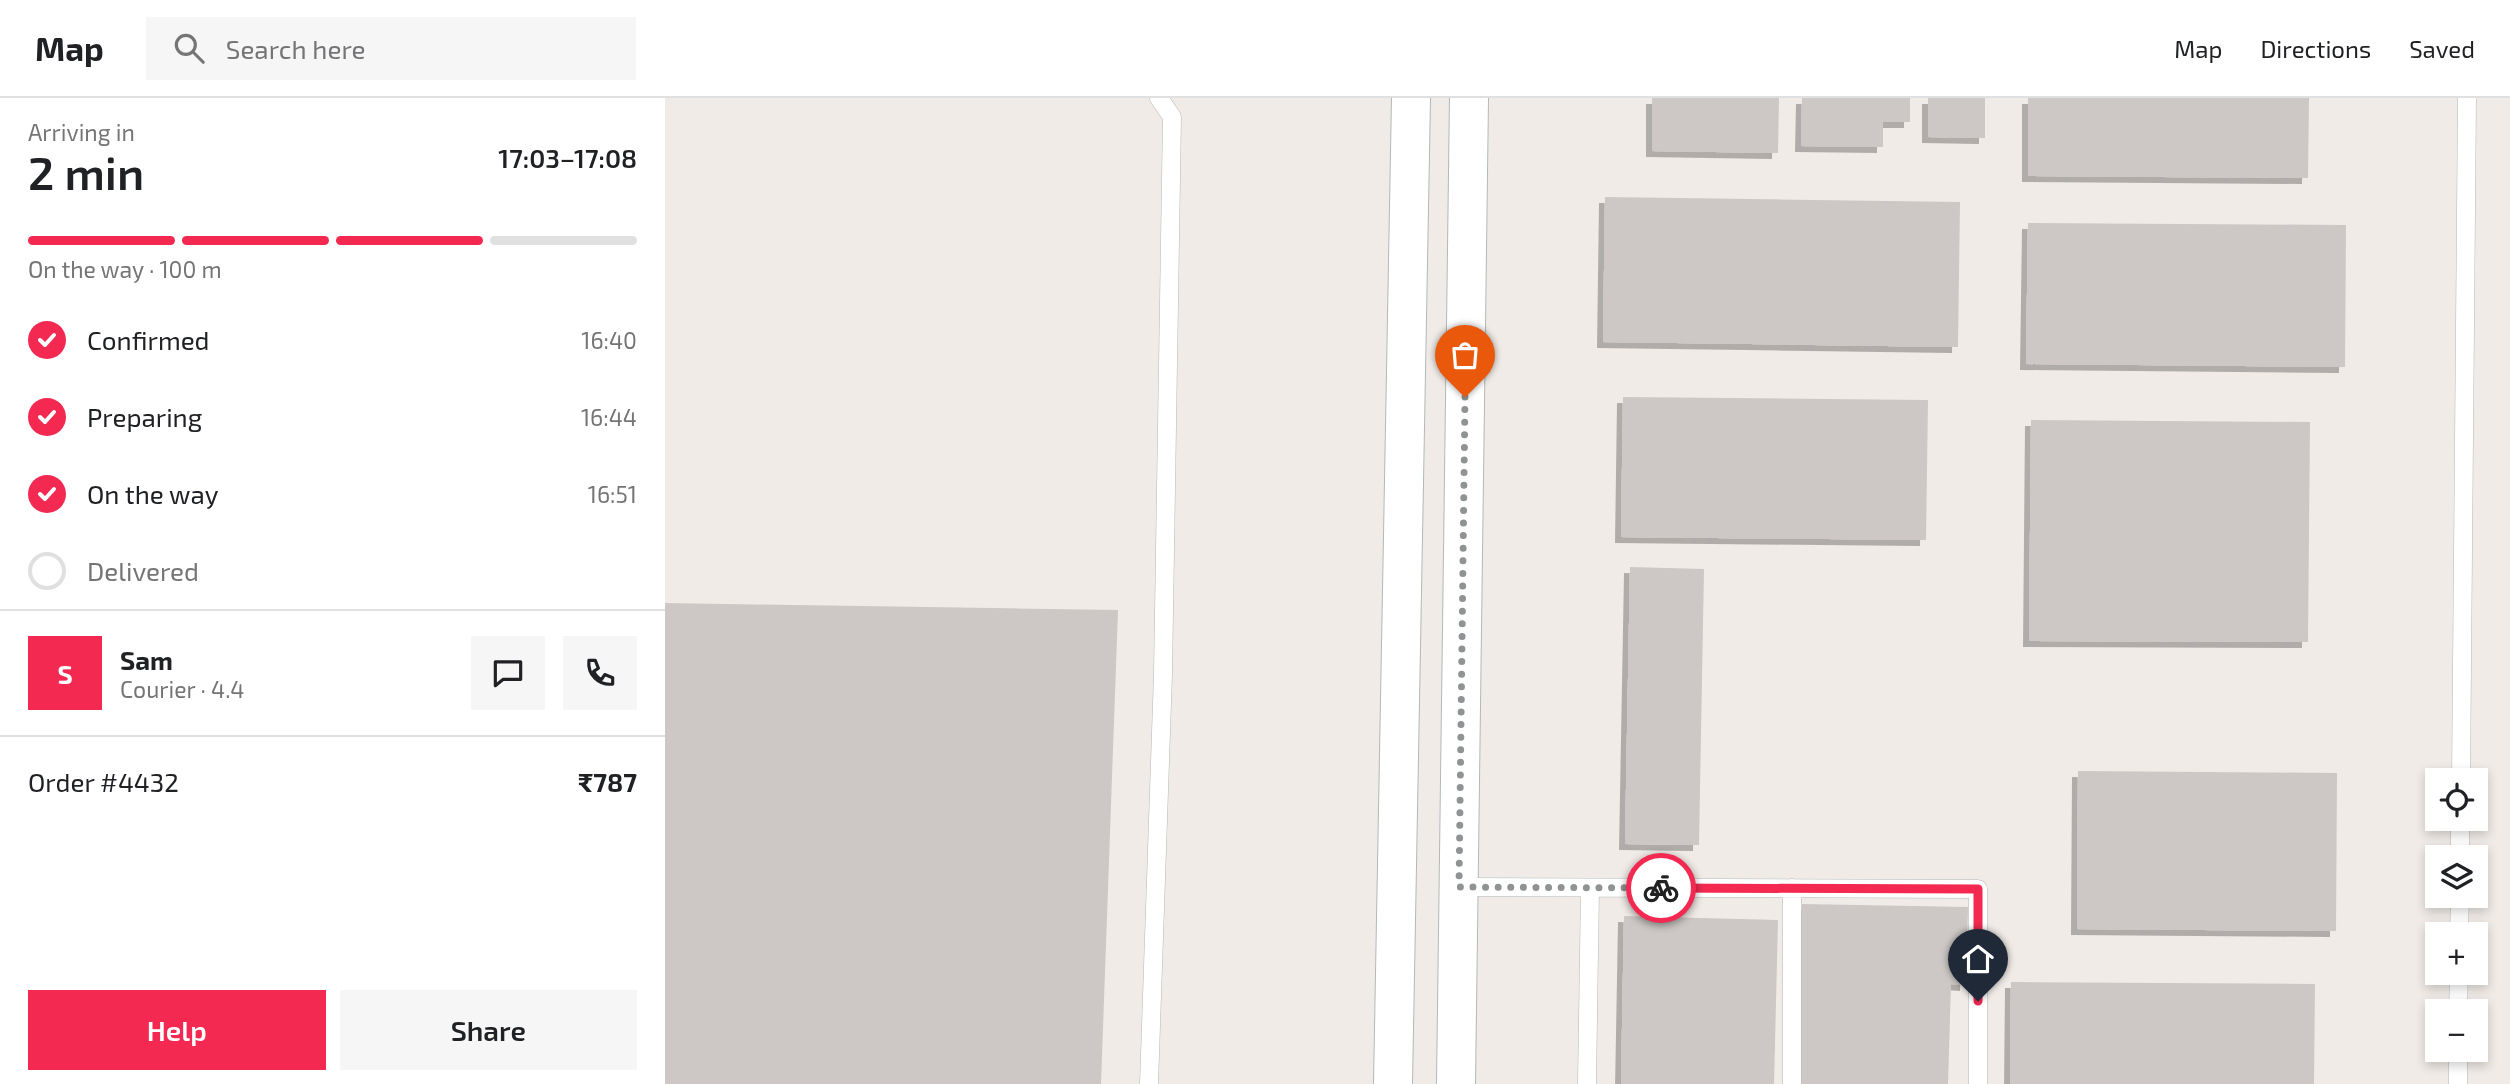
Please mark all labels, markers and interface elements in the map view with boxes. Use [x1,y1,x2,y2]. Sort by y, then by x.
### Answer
search box [146,17,636,80]
text: Map [35,28,104,68]
icon: search [170,29,208,67]
text: Search here [226,33,365,64]
text: Map [2174,34,2222,63]
text: Directions [2260,34,2371,63]
text: Saved [2409,34,2475,63]
text: Arriving in [28,118,135,146]
text: 17:03–17:08 [498,142,637,173]
text: 2 min [28,144,144,199]
text: On the way · 100 m [28,255,222,283]
icon: check [28,321,66,359]
text: Confirmed [87,324,210,355]
pin [1435,325,1495,397]
text: 16:40 [581,326,637,354]
icon: bag [1446,336,1484,374]
icon: check [28,398,66,436]
text: Preparing [87,401,202,432]
text: 16:44 [581,403,637,431]
icon: check [28,475,66,513]
text: On the way [87,478,218,509]
text: 16:51 [588,480,637,508]
text: Delivered [87,555,199,586]
button: chat [471,636,545,710]
button: phone [563,636,637,710]
text: Sam [120,644,173,675]
text: S [57,658,73,689]
text: Courier · 4.4 [120,675,244,703]
text: Order #4432 [28,766,179,797]
text: ₹787 [578,766,637,797]
map controls [2425,768,2488,1062]
button: locate [2425,768,2488,831]
button: layers [2425,845,2488,908]
courier [1626,853,1696,923]
icon: bike [1642,869,1680,907]
button: + [2425,922,2488,985]
pin [1948,929,2008,1001]
icon: home [1959,940,1997,978]
button: Help [28,990,326,1070]
button: Share [340,990,637,1070]
button: − [2425,999,2488,1062]

